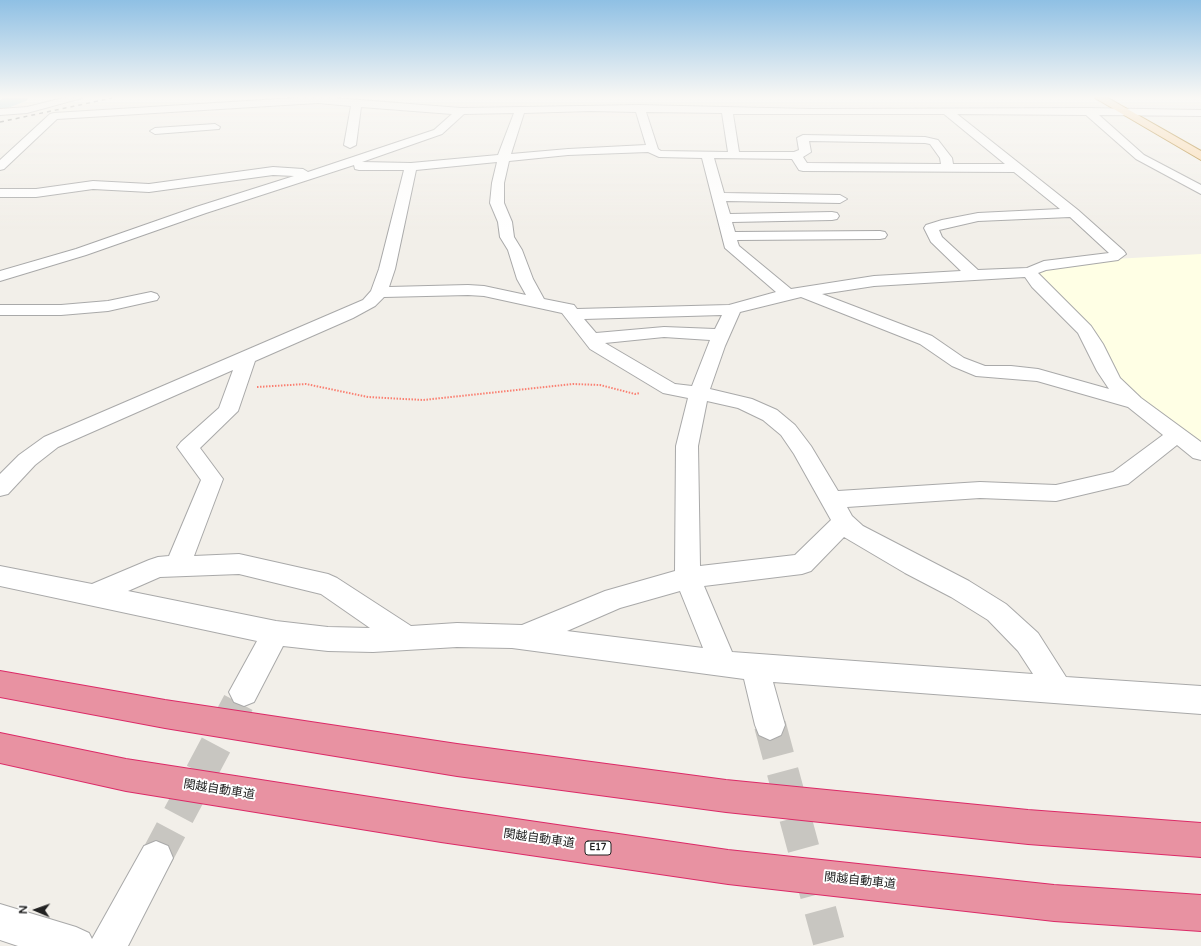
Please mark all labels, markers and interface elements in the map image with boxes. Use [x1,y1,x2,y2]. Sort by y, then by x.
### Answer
street label: 関越自動車道 [182,777,256,803]
street label: 関越自動車道 [502,827,576,851]
road number: E17 [585,841,611,855]
street label: 関越自動車道 [823,870,897,892]
north arrow [16,890,56,930]
text: N [17,905,30,914]

